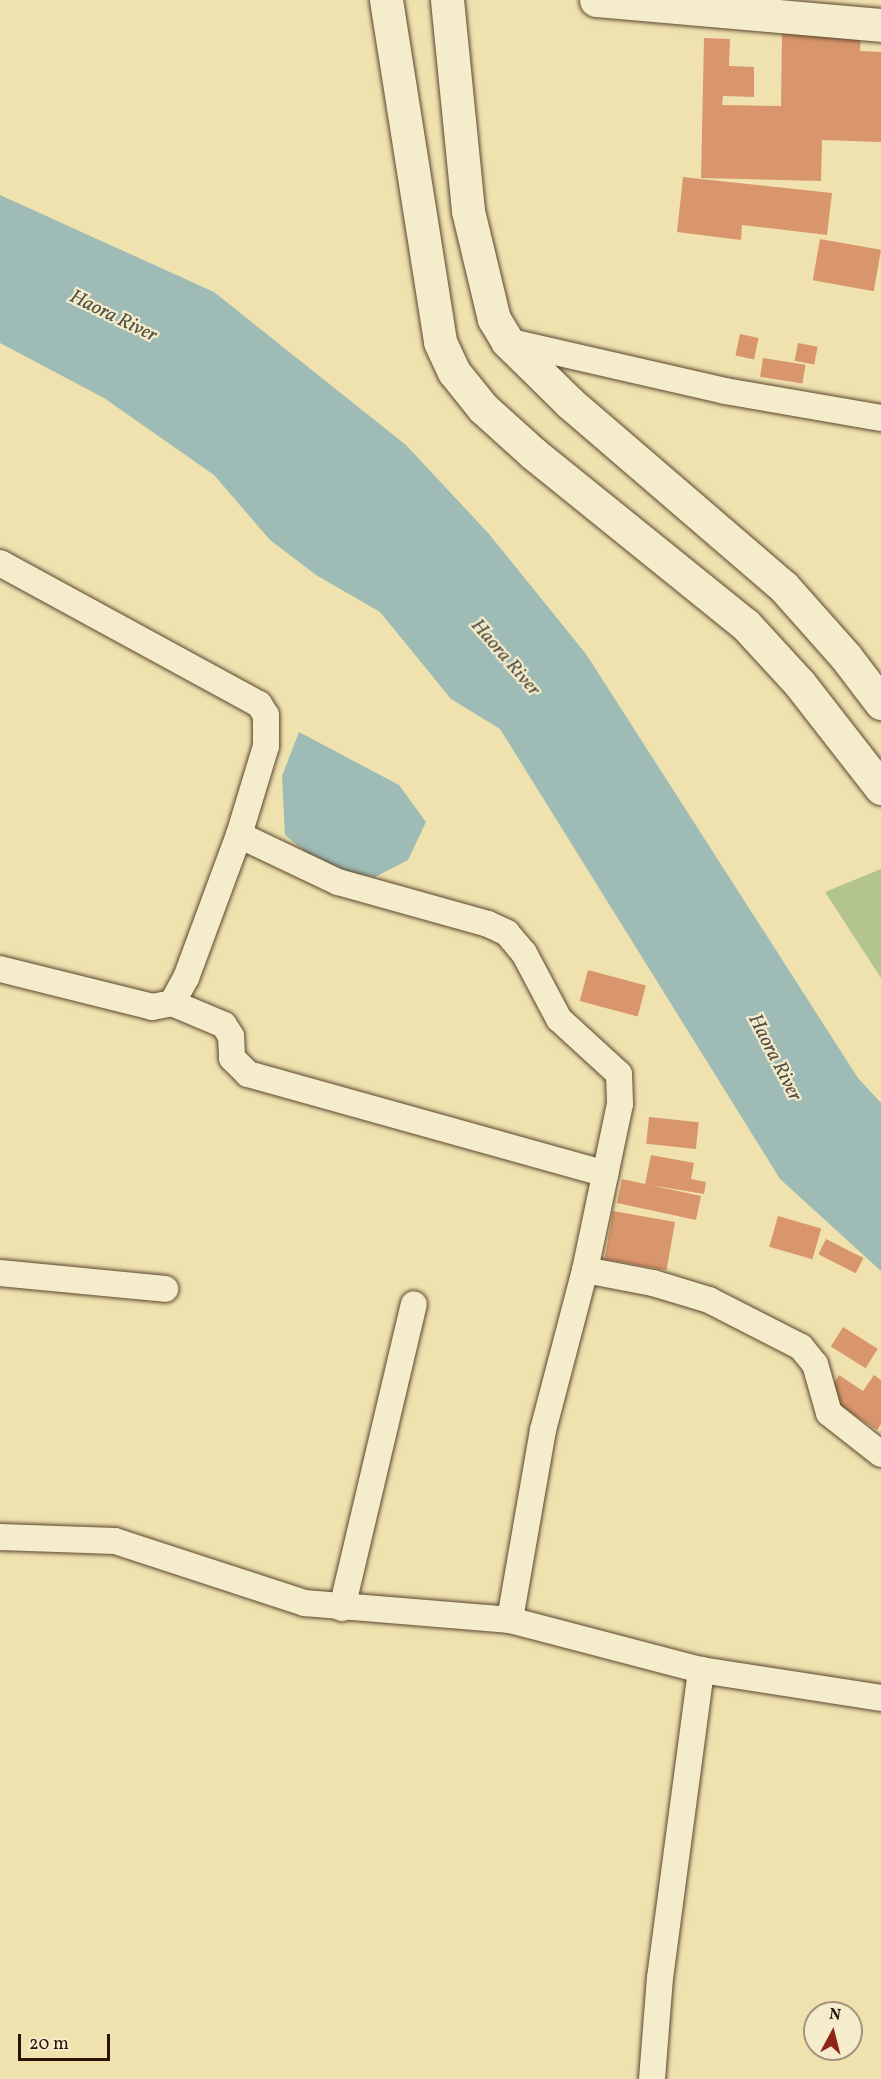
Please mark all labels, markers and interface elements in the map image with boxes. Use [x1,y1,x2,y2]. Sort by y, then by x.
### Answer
water label: Haora River [65,285,161,349]
water label: Haora River [465,614,545,702]
water label: Haora River [742,1010,806,1106]
north arrow [803,2001,863,2061]
text: N [828,2003,842,2027]
scale bar [21,2022,112,2060]
text: 20 m [29,2032,69,2057]

